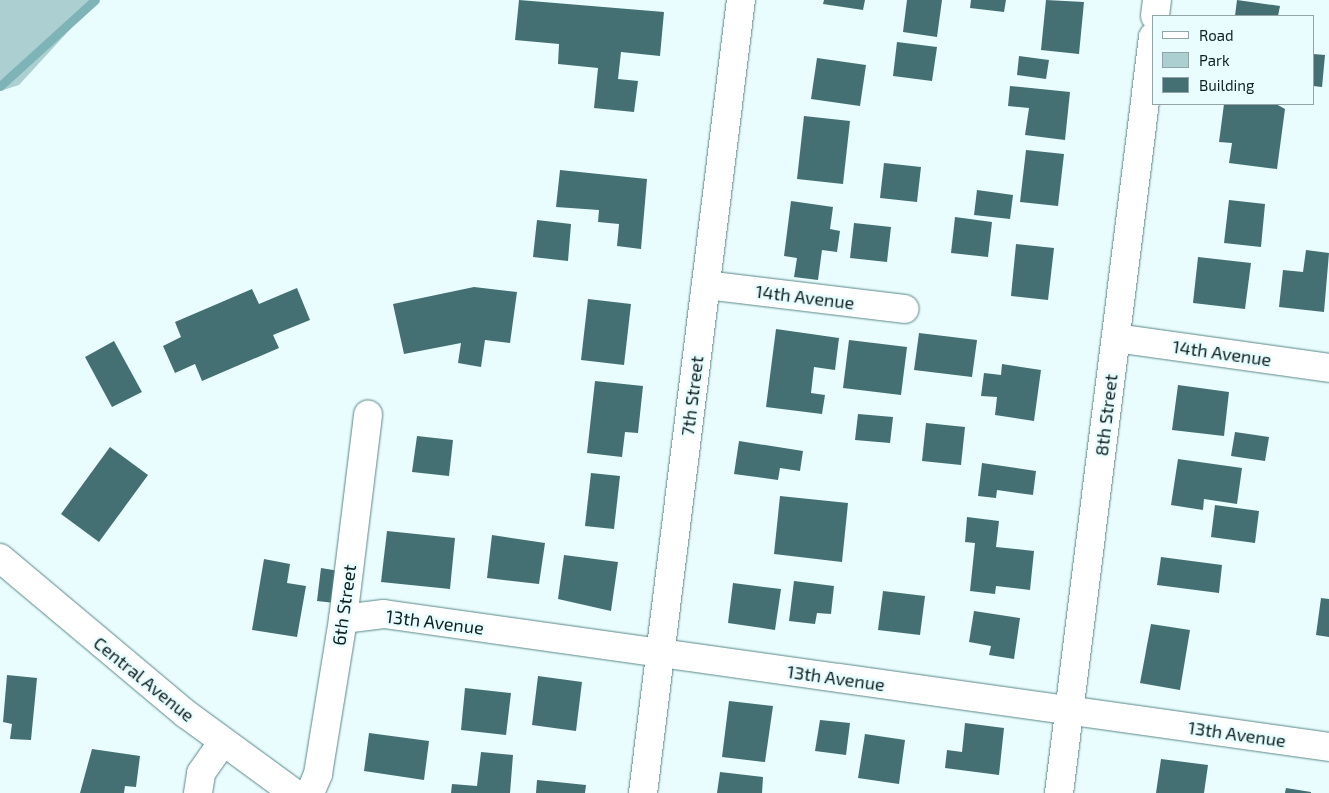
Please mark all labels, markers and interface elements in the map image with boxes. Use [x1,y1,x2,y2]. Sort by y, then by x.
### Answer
legend [1152,15,1314,105]
text: Road [1199,26,1234,44]
text: Park [1199,51,1230,69]
text: Building [1199,76,1254,94]
street label: 14th Avenue [754,280,856,314]
street label: 14th Avenue [1171,335,1273,371]
street label: 7th Street [676,355,708,437]
street label: 8th Street [1090,373,1122,457]
street label: 6th Street [328,563,360,647]
street label: 13th Avenue [385,605,485,639]
street label: Central Avenue [89,632,199,726]
street label: 13th Avenue [786,660,886,696]
street label: 13th Avenue [1187,716,1287,752]

